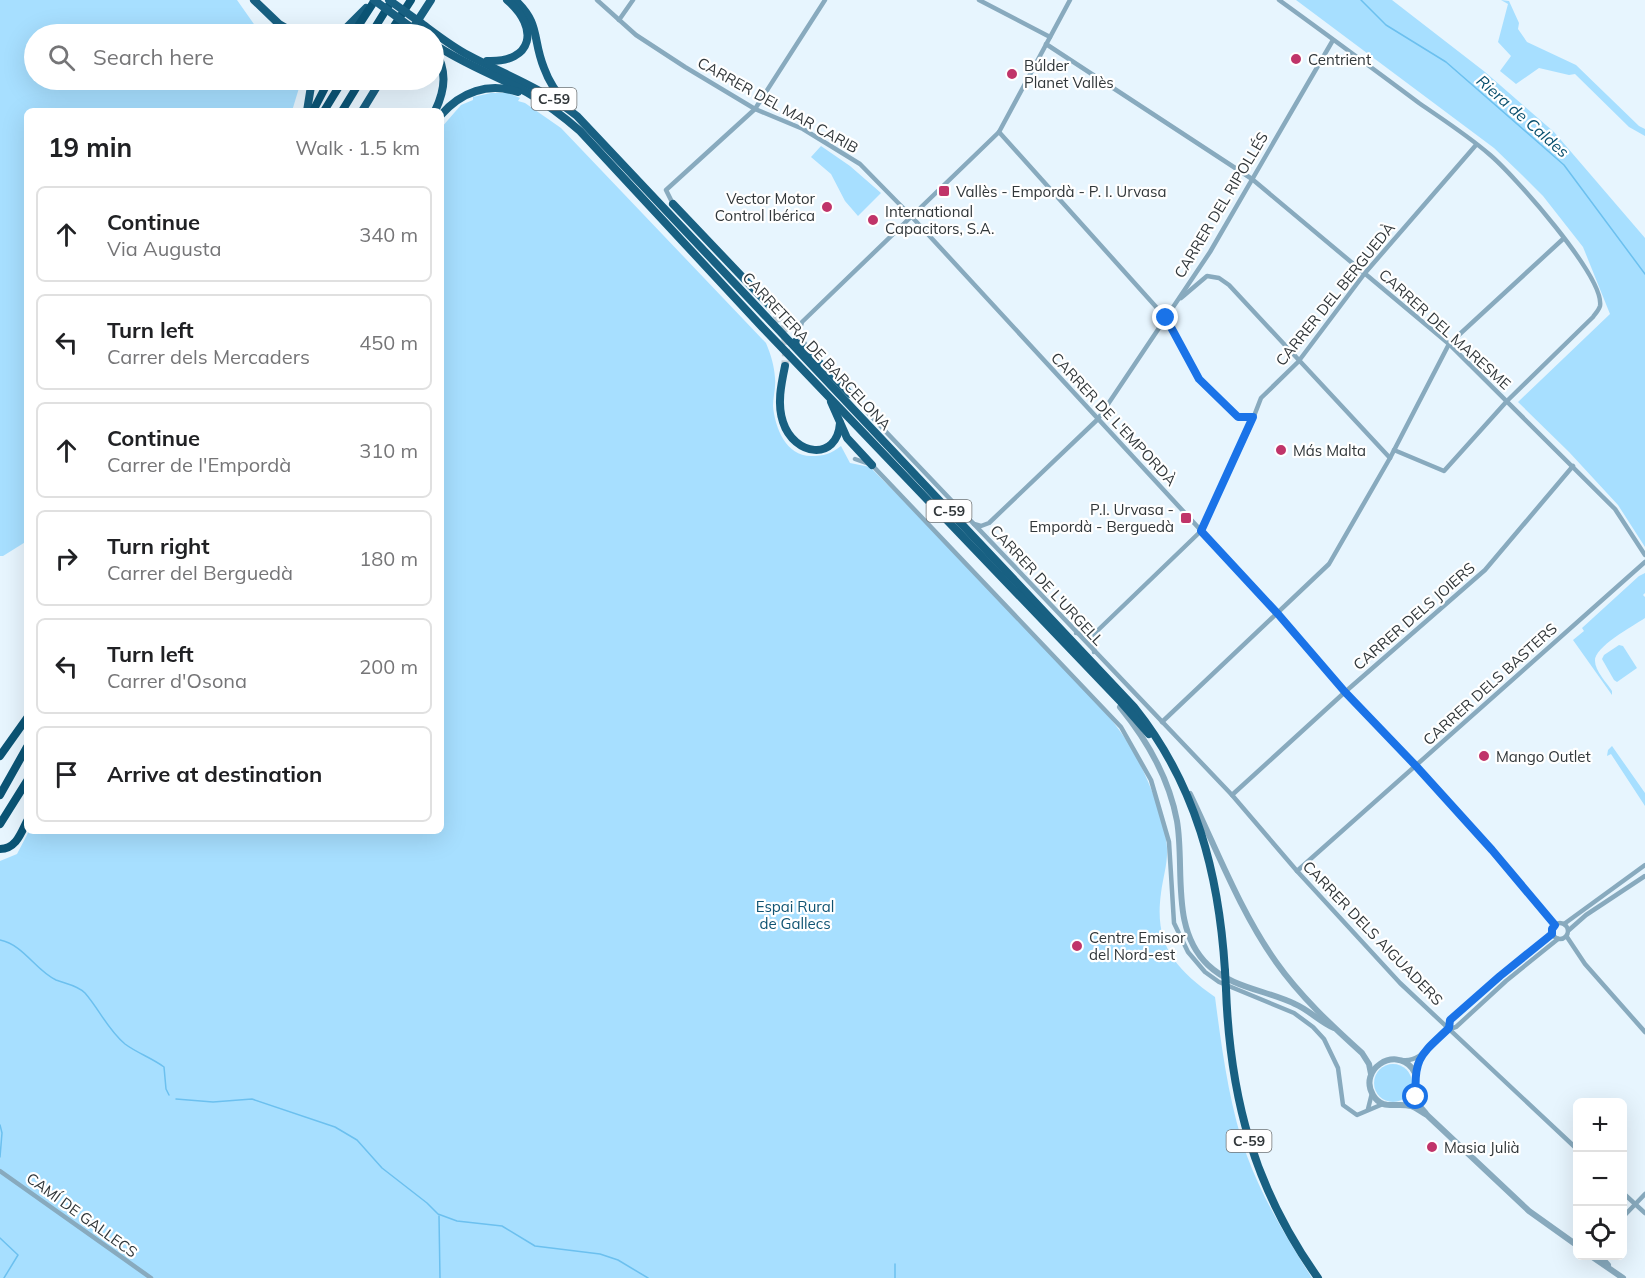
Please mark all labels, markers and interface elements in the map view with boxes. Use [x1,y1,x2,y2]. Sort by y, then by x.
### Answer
search box [24,24,444,90]
icon: search [45,41,78,74]
text: Search here [93,43,214,71]
place label: Centrient [1308,50,1371,69]
marker: Centrient [1289,52,1303,66]
street label: CARRER DEL MAR CARIB [694,53,862,157]
place label: Búlder Planet Vallès [1024,56,1114,92]
marker: Búlder Planet Vallès [1005,67,1019,81]
water label: Riera de Caldes [1473,70,1573,162]
road number: C-59 [532,88,576,110]
street label: CARRER DEL RIPOLLÉS [1170,129,1272,281]
text: 19 min [48,131,132,164]
text: Walk · 1.5 km [295,135,420,160]
place label: Vallès - Empordà - P. I. Urvasa [956,182,1166,201]
marker: Vallès - Empordà - P. I. Urvasa [937,184,951,198]
place label: Vector Motor Control Ibérica [715,189,816,225]
marker: Vector Motor Control Ibérica [820,200,834,214]
place label: International Capacitors, S.A. [885,202,994,238]
text: Continue [107,208,200,236]
marker: International Capacitors, S.A. [866,213,880,227]
icon: ahead [50,218,83,251]
street label: CARRER DEL BERGUEDÀ [1271,218,1399,370]
text: 340 m [359,222,418,247]
text: Via Augusta [107,236,222,261]
street label: CARRER DEL MARESME [1375,265,1515,393]
street label: CARRETERA DE BARCELONA [739,268,895,434]
route end [1152,304,1178,330]
text: Turn left [107,316,194,344]
icon: left [50,326,83,359]
text: 450 m [359,330,418,355]
text: Carrer dels Mercaders [107,344,310,369]
street label: CARRER DE L'EMPORDÀ [1047,348,1181,490]
text: Continue [107,424,200,452]
icon: ahead [50,434,83,467]
text: 310 m [359,438,418,463]
place label: Más Malta [1293,441,1366,460]
marker: Más Malta [1274,443,1288,457]
text: Carrer de l'Empordà [107,452,291,477]
road number: C-59 [926,500,972,522]
place label: P.I. Urvasa - Empordà - Berguedà [1029,500,1174,536]
marker: P.I. Urvasa - Empordà - Berguedà [1179,511,1193,525]
street label: CARRER DE L'URGELL [986,521,1108,649]
text: Turn right [107,532,210,560]
icon: right [50,542,83,575]
text: 180 m [359,546,418,571]
street label: CARRER DELS JOIERS [1349,558,1479,674]
text: Carrer del Berguedà [107,560,293,585]
street label: CARRER DELS BASTERS [1419,619,1561,749]
text: Turn left [107,640,194,668]
icon: left [50,650,83,683]
text: 200 m [359,654,418,679]
text: Carrer d'Osona [107,668,247,693]
place label: Mango Outlet [1496,747,1591,766]
marker: Mango Outlet [1477,749,1491,763]
icon: arrive [50,758,83,791]
text: Arrive at destination [107,760,322,788]
street label: CARRER DELS AIGUADERS [1299,857,1447,1009]
park label: Espai Rural de Gallecs [756,897,834,933]
place label: Centre Emisor del Nord-est [1089,928,1186,964]
marker: Centre Emisor del Nord-est [1070,939,1084,953]
route start [1402,1083,1428,1109]
map controls [1573,1098,1627,1260]
button: + [1573,1098,1627,1152]
road number: C-59 [1226,1130,1272,1152]
place label: Masia Julià [1444,1138,1520,1157]
marker: Masia Julià [1425,1140,1439,1154]
button: − [1573,1152,1627,1206]
street label: CAMÍ DE GALLECS [23,1168,141,1262]
button: locate [1573,1206,1627,1260]

